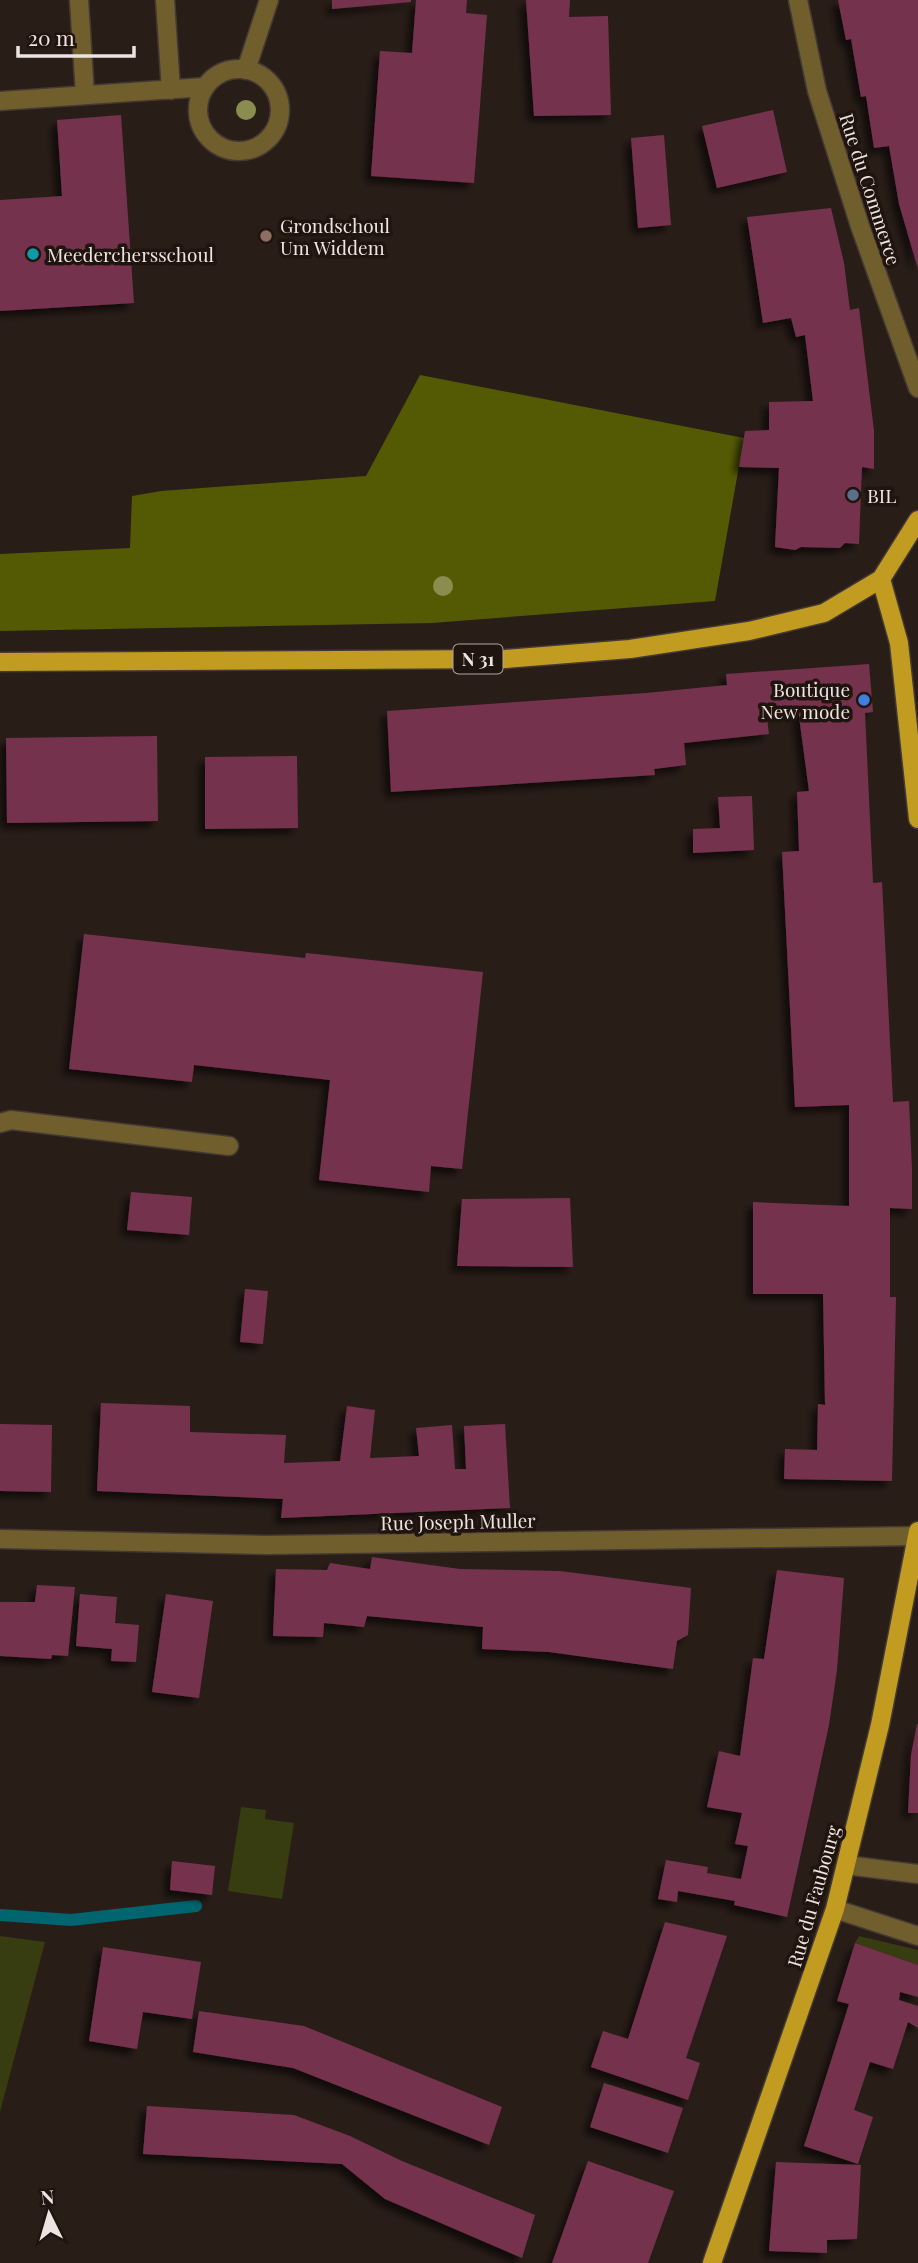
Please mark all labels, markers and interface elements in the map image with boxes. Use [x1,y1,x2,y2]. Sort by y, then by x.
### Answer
scale bar [18,14,133,58]
text: 20 m [28,23,75,51]
street label: Rue du Commerce [834,110,908,268]
place label: Grondschoul Um Widdem [280,212,391,260]
marker: Grondschoul Um Widdem [258,228,274,244]
place label: Meederchersschoul [47,241,214,267]
marker: Meederchersschoul [25,246,41,262]
place label: BIL [867,482,896,508]
marker: BIL [845,487,861,503]
road number: N 31 [454,644,503,674]
place label: Boutique New mode [761,676,850,724]
marker: Boutique New mode [856,692,872,708]
street label: Rue Joseph Muller [380,1507,536,1535]
street label: Rue du Faubourg [780,1822,846,1970]
north arrow [14,2179,84,2249]
text: N [39,2182,56,2210]

